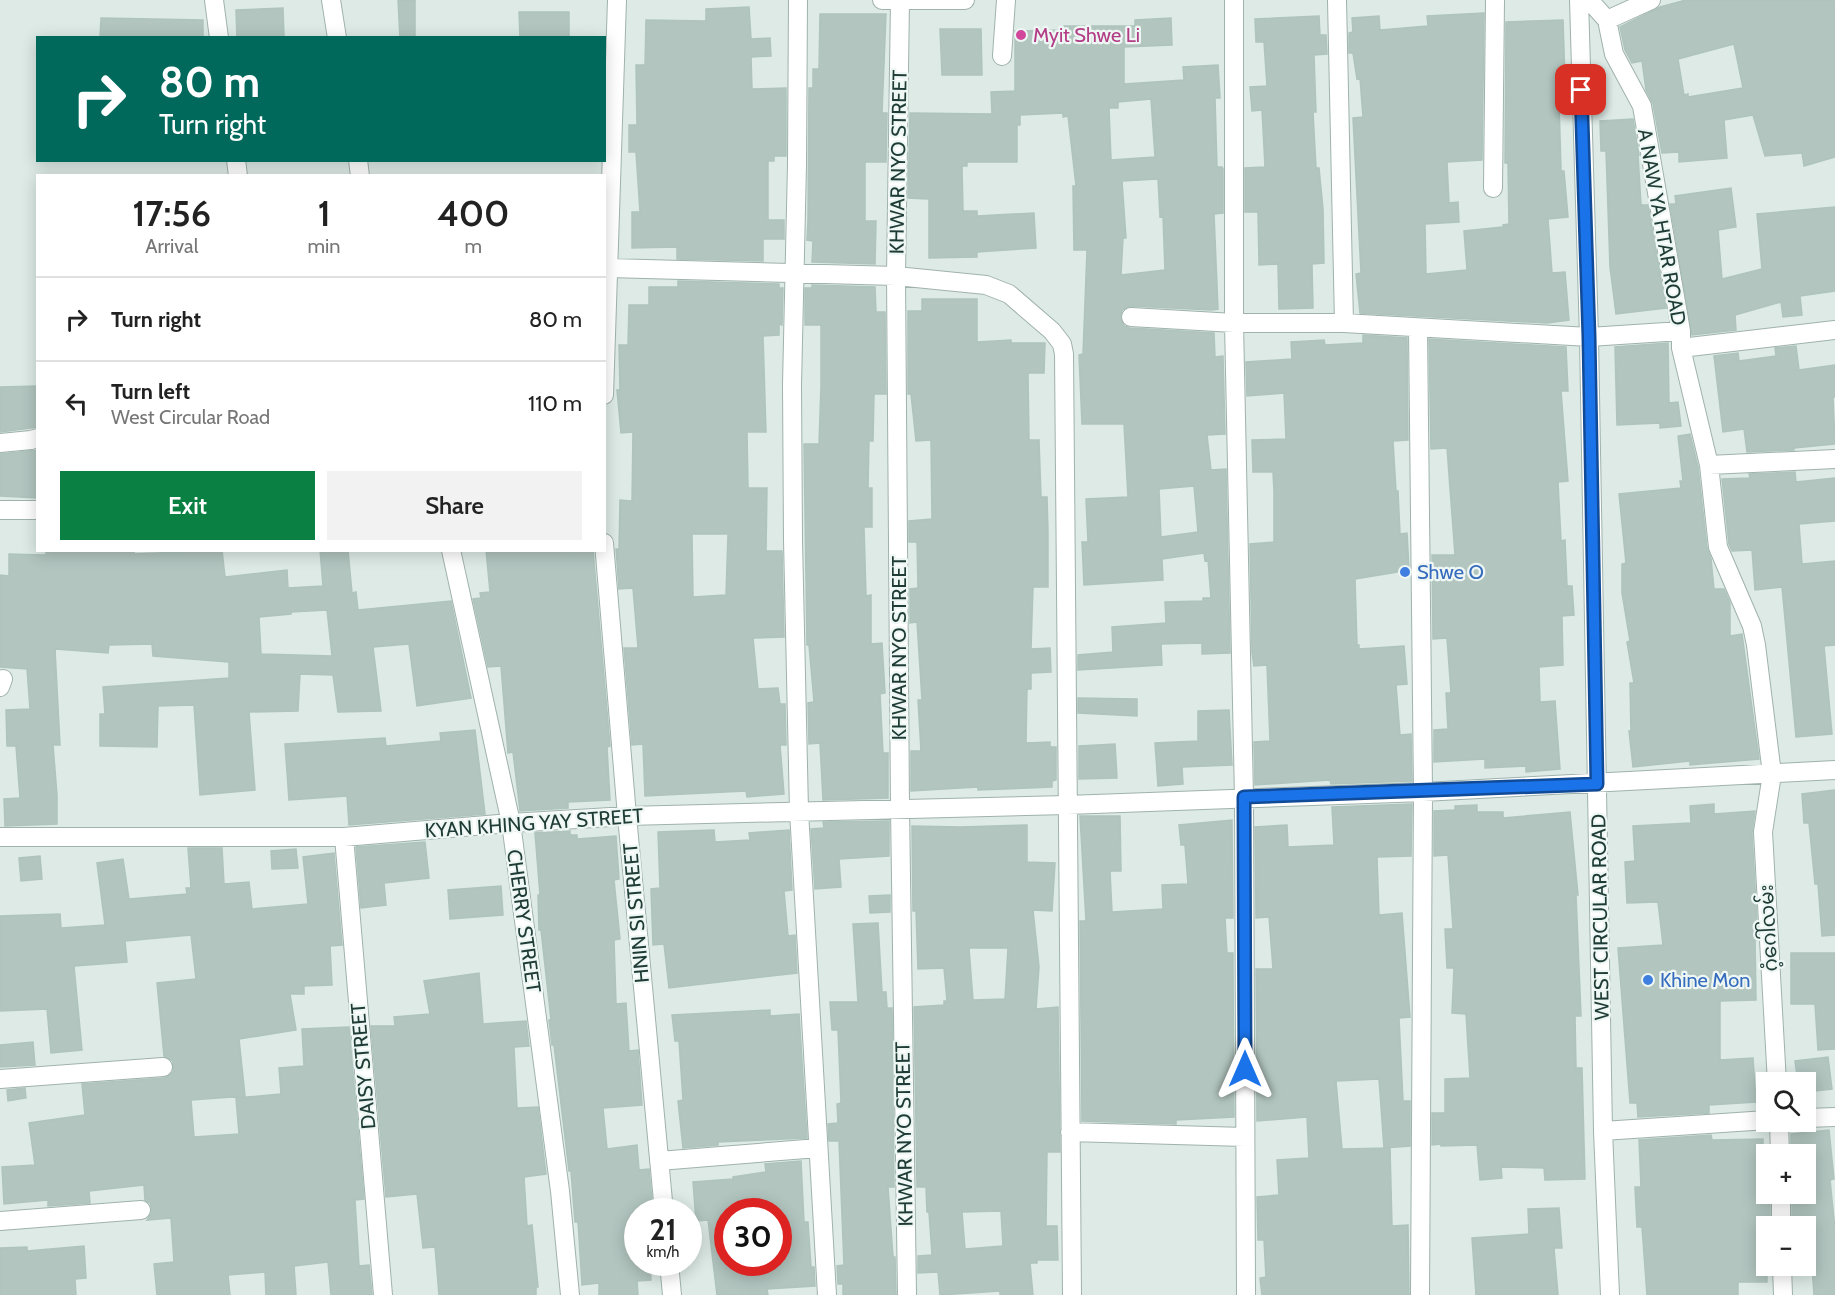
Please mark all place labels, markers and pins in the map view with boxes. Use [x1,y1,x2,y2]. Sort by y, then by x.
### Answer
place label: Myit Shwe Li [1033,23,1140,47]
marker: Myit Shwe Li [1014,28,1028,42]
pin [1555,64,1606,115]
place label: Shwe O [1417,560,1484,584]
marker: Shwe O [1398,565,1412,579]
place label: Khine Mon [1660,968,1751,992]
marker: Khine Mon [1641,973,1655,987]

